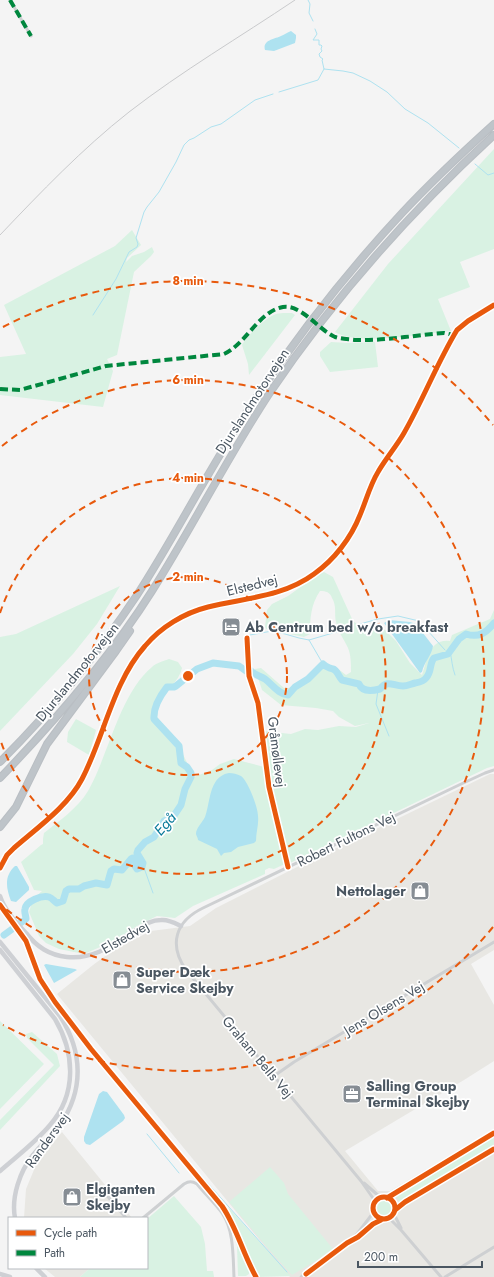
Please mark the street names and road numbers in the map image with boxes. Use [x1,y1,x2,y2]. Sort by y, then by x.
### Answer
street label: Djurslandmotorvejen [210,344,294,458]
street label: Elstedvej [224,569,280,601]
street label: Djurslandmotorvejen [31,618,123,726]
street label: Gråmøllevej [263,715,291,789]
street label: Robert Fultons Vej [293,806,399,872]
street label: Elstedvej [98,915,152,959]
street label: Jens Olsens Vej [338,976,428,1041]
street label: Graham Bells Vej [218,1012,298,1102]
street label: Randersvej [20,1108,74,1172]

